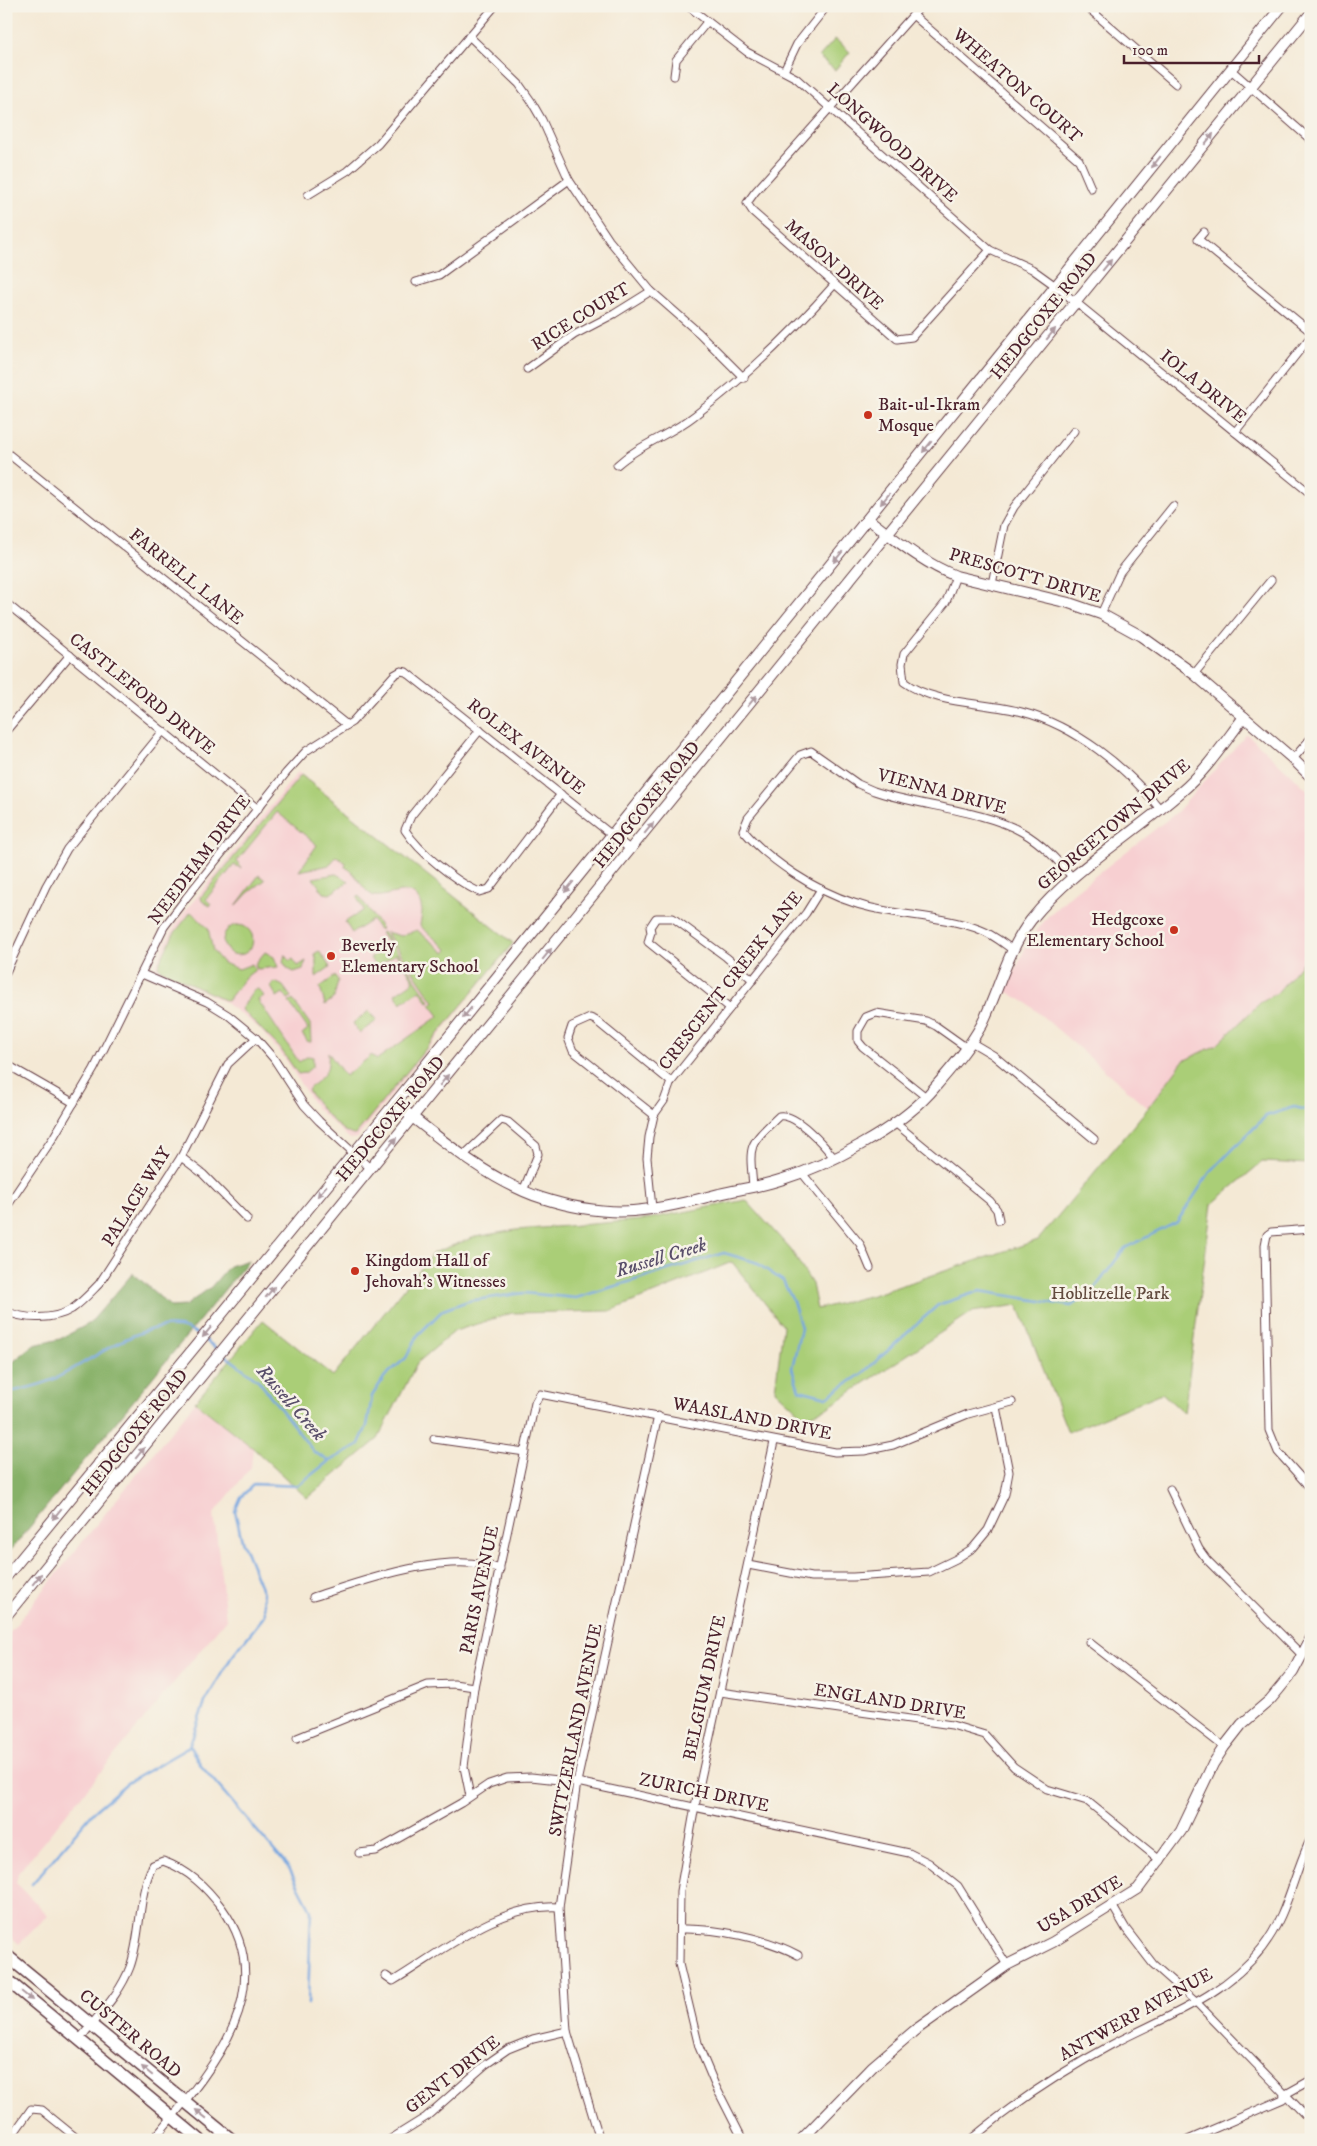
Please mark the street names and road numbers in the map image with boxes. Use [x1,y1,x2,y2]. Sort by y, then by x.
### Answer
street label: WHEATON COURT [947,23,1086,148]
street label: LONGWOOD DRIVE [822,79,962,208]
street label: MASON DRIVE [780,215,888,315]
street label: HEDGCOXE ROAD [986,248,1102,384]
street label: RICE COURT [528,278,635,356]
street label: IOLA DRIVE [1155,345,1251,429]
street label: FARRELL LANE [124,524,248,630]
street label: PRESCOTT DRIVE [946,544,1104,608]
street label: CASTLEFORD DRIVE [64,628,220,760]
street label: ROLEX AVENUE [463,694,590,800]
street label: HEDGCOXE ROAD [589,737,705,873]
street label: GEORGETOWN DRIVE [1033,754,1195,895]
street label: VIENNA DRIVE [874,764,1009,820]
street label: NEEDHAM DRIVE [144,790,256,929]
street label: CRESCENT CREEK LANE [654,887,808,1075]
street label: HEDGCOXE ROAD [332,1052,450,1186]
street label: PALACE WAY [98,1143,177,1251]
street label: HEDGCOXE ROAD [77,1365,193,1501]
street label: WAASLAND DRIVE [669,1393,834,1445]
street label: PARIS AVENUE [456,1524,504,1656]
street label: BELGIUM DRIVE [679,1613,731,1763]
street label: SWITZERLAND AVENUE [545,1621,608,1838]
street label: ENGLAND DRIVE [813,1679,968,1725]
street label: ZURICH DRIVE [637,1768,771,1818]
street label: USA DRIVE [1033,1871,1127,1939]
street label: ANTWERP AVENUE [1055,1964,1217,2066]
street label: CUSTER ROAD [74,1985,186,2083]
street label: GENT DRIVE [401,2031,505,2119]

